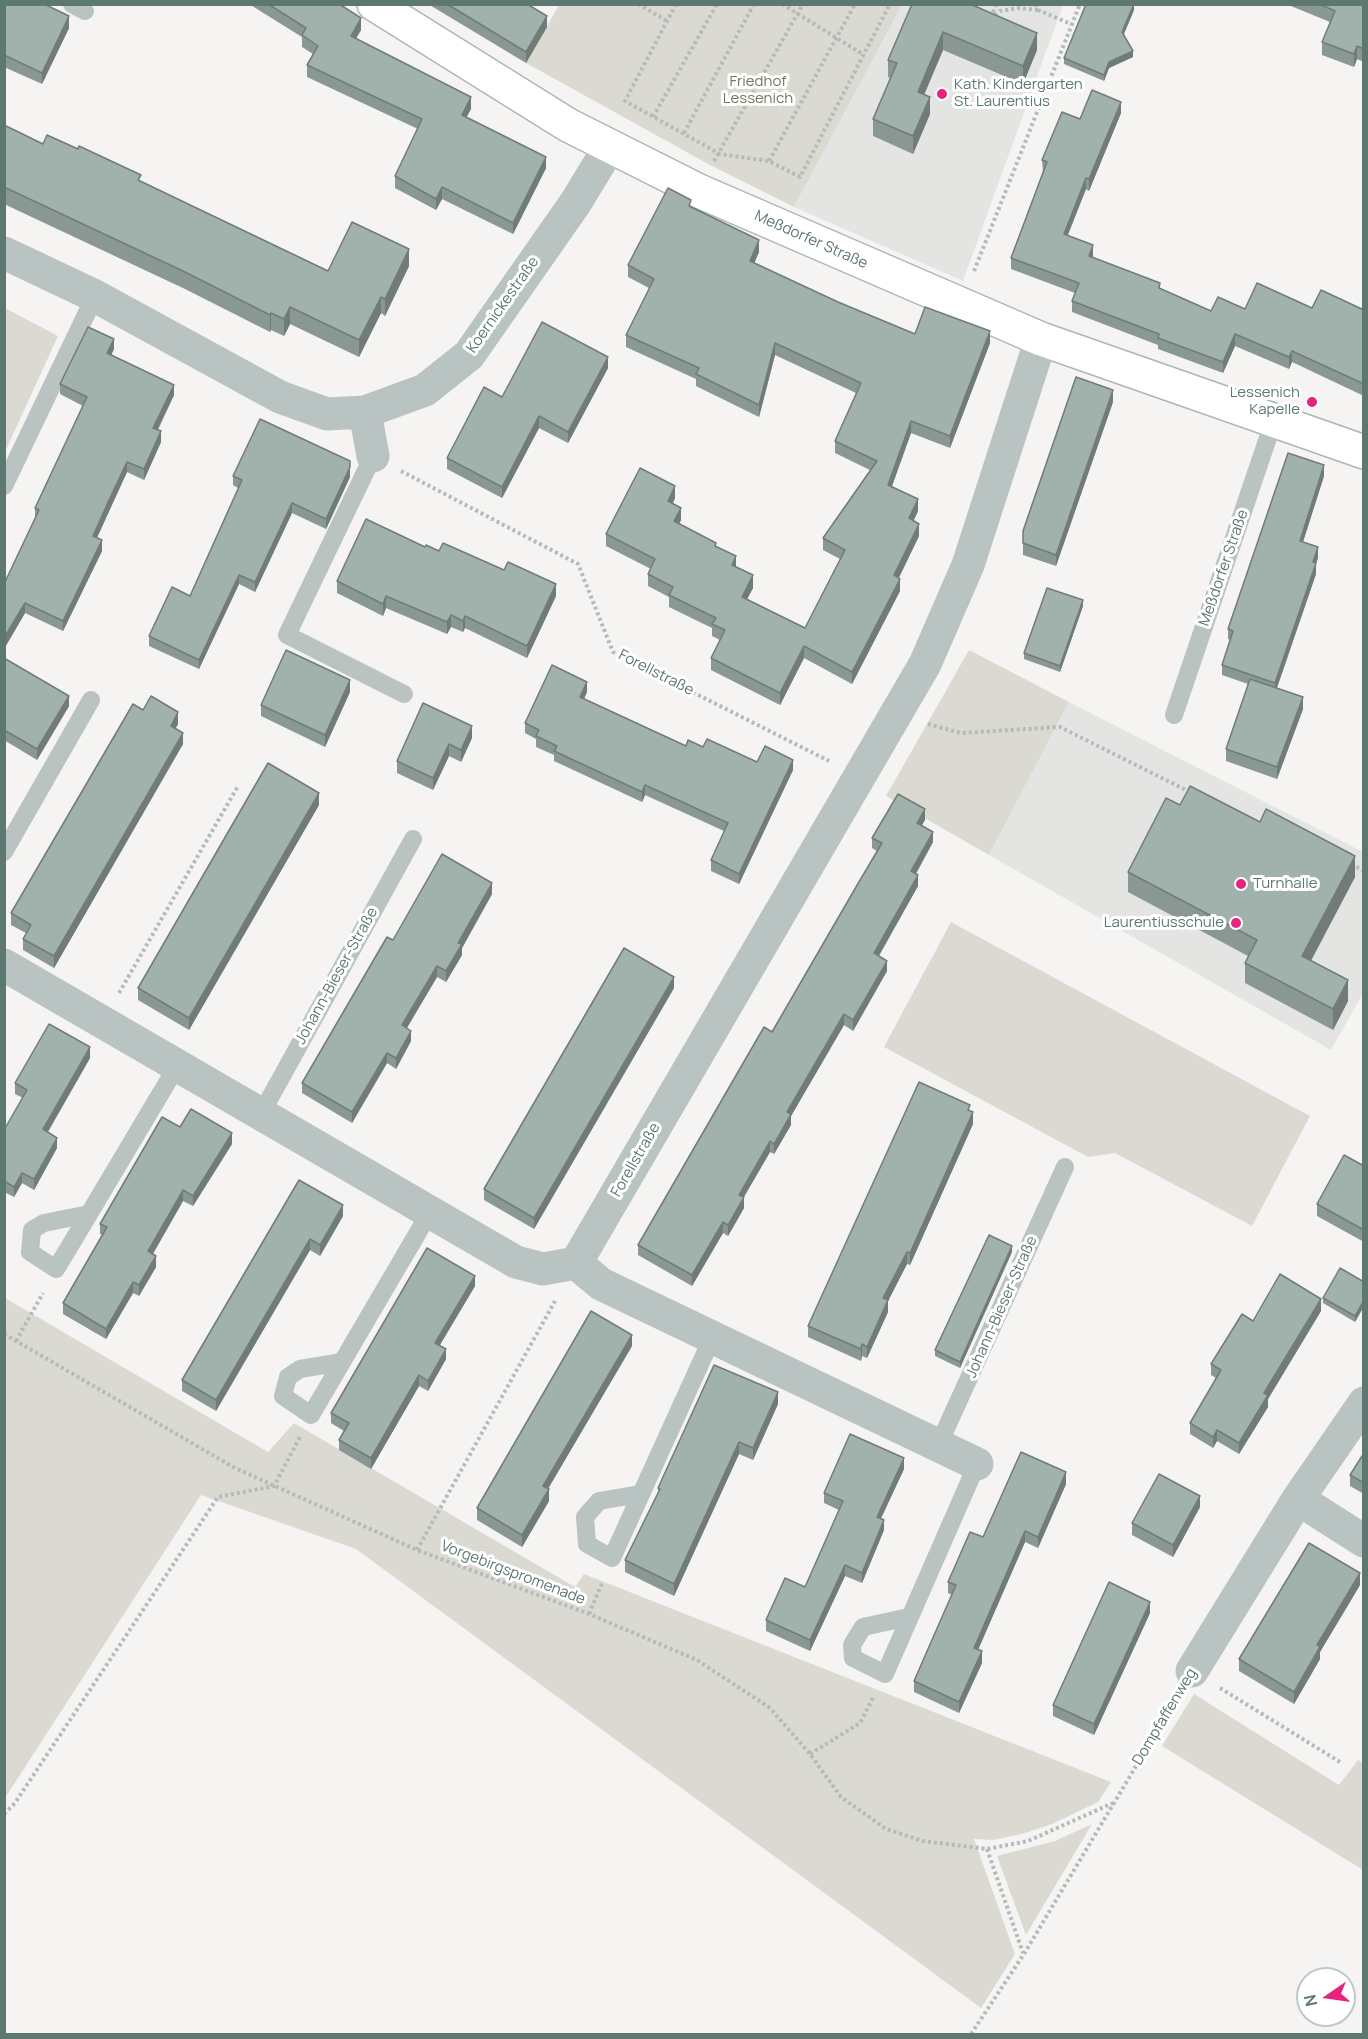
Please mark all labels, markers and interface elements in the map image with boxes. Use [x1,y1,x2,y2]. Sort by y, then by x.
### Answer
park label: Friedhof Lessenich [723,73,793,108]
place label: Kath. Kindergarten St. Laurentius [954,76,1083,111]
marker: Kath. Kindergarten St. Laurentius [935,87,949,101]
street label: Meßdorfer Straße [752,207,870,273]
street label: Koernickestraße [463,253,543,357]
place label: Lessenich Kapelle [1230,384,1300,419]
marker: Lessenich Kapelle [1305,395,1319,409]
street label: Meßdorfer Straße [1196,507,1252,629]
street label: Forellstraße [615,646,697,700]
place label: Turnhalle [1253,875,1317,893]
marker: Turnhalle [1234,877,1248,891]
street label: Johann-Bieser-Straße [292,905,382,1047]
place label: Laurentiusschule [1104,914,1224,932]
marker: Laurentiusschule [1229,916,1243,930]
street label: Forellstraße [608,1120,664,1200]
street label: Johann-Bieser-Straße [963,1233,1041,1381]
street label: Vorgebirgspromenade [438,1537,588,1609]
street label: Dompfaffenweg [1129,1665,1201,1769]
north arrow [1296,1967,1356,2027]
text: N [1298,1993,1322,2009]

